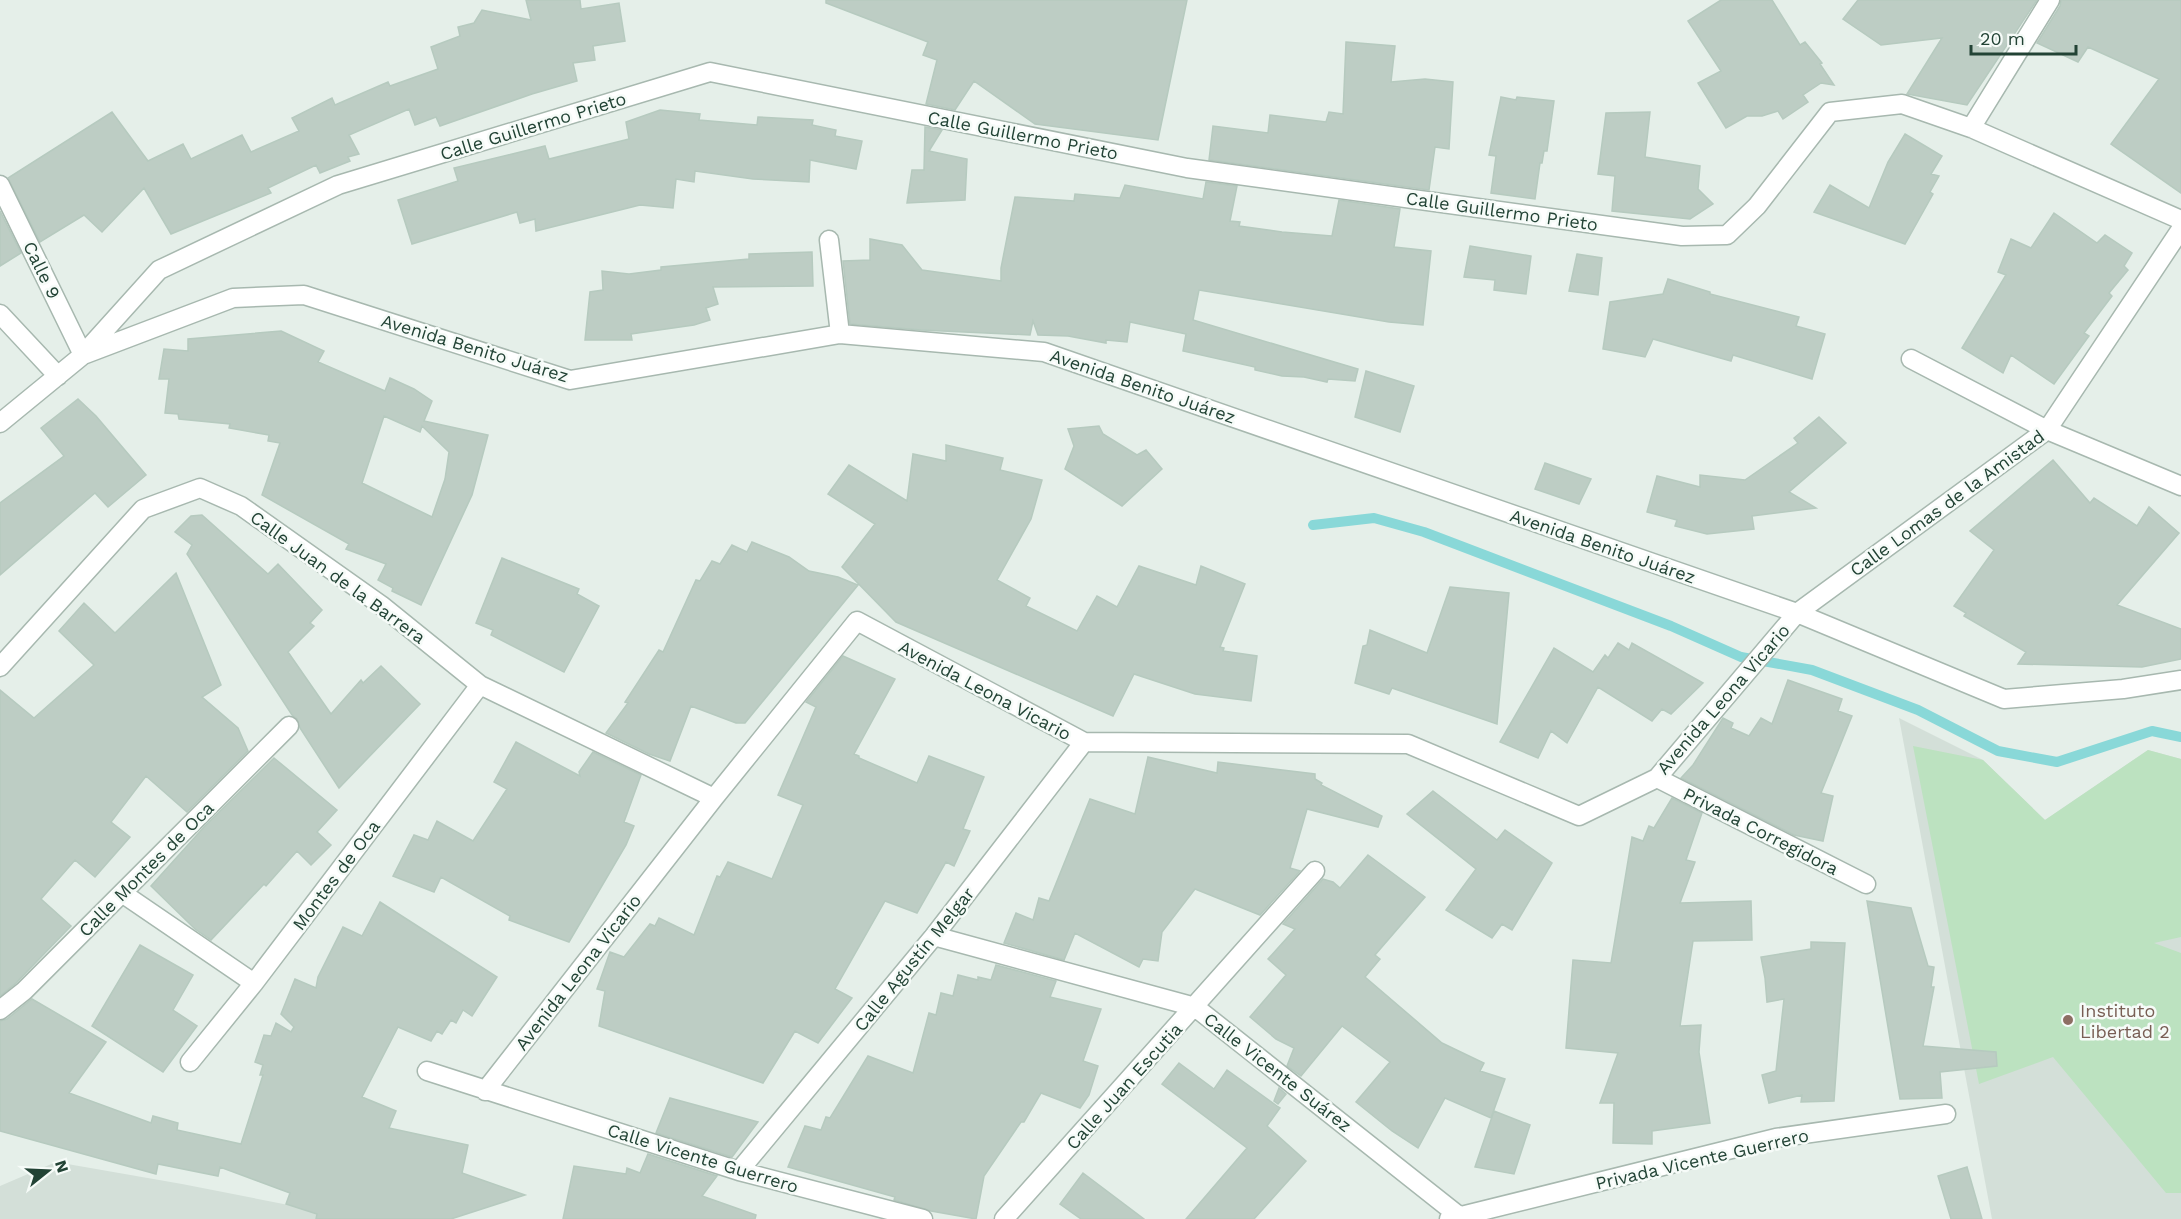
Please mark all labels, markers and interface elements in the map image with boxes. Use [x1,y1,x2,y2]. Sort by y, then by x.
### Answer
scale bar [1971,18,2076,56]
text: 20 m [1980,28,2025,49]
street label: Calle Guillermo Prieto [437,88,629,164]
street label: Calle Guillermo Prieto [926,106,1120,164]
street label: Calle Guillermo Prieto [1405,187,1599,235]
street label: Calle 9 [19,238,65,302]
street label: Avenida Benito Juárez [379,310,571,386]
street label: Avenida Benito Juárez [1048,344,1238,428]
street label: Calle Lomas de la Amistad [1846,425,2048,581]
street label: Avenida Benito Juárez [1508,504,1698,588]
street label: Calle Juan de la Barrera [246,506,430,648]
street label: Avenida Leona Vicario [1652,620,1794,778]
street label: Avenida Leona Vicario [895,636,1075,744]
street label: Privada Corregidora [1680,783,1842,879]
street label: Calle Montes de Oca [74,797,218,941]
street label: Montes de Oca [288,816,384,934]
street label: Calle Agustín Melgar [849,883,979,1035]
street label: Avenida Leona Vicario [511,890,645,1054]
place label: Instituto Libertad 2 [2080,1000,2170,1042]
street label: Calle Vicente Suárez [1200,1008,1356,1136]
marker: Instituto Libertad 2 [2061,1013,2075,1027]
street label: Calle Juan Escutia [1062,1018,1186,1154]
street label: Calle Vicente Guerrero [605,1119,801,1197]
street label: Privada Vicente Guerrero [1593,1124,1811,1194]
north arrow [18,1141,78,1201]
text: N [51,1158,73,1175]

